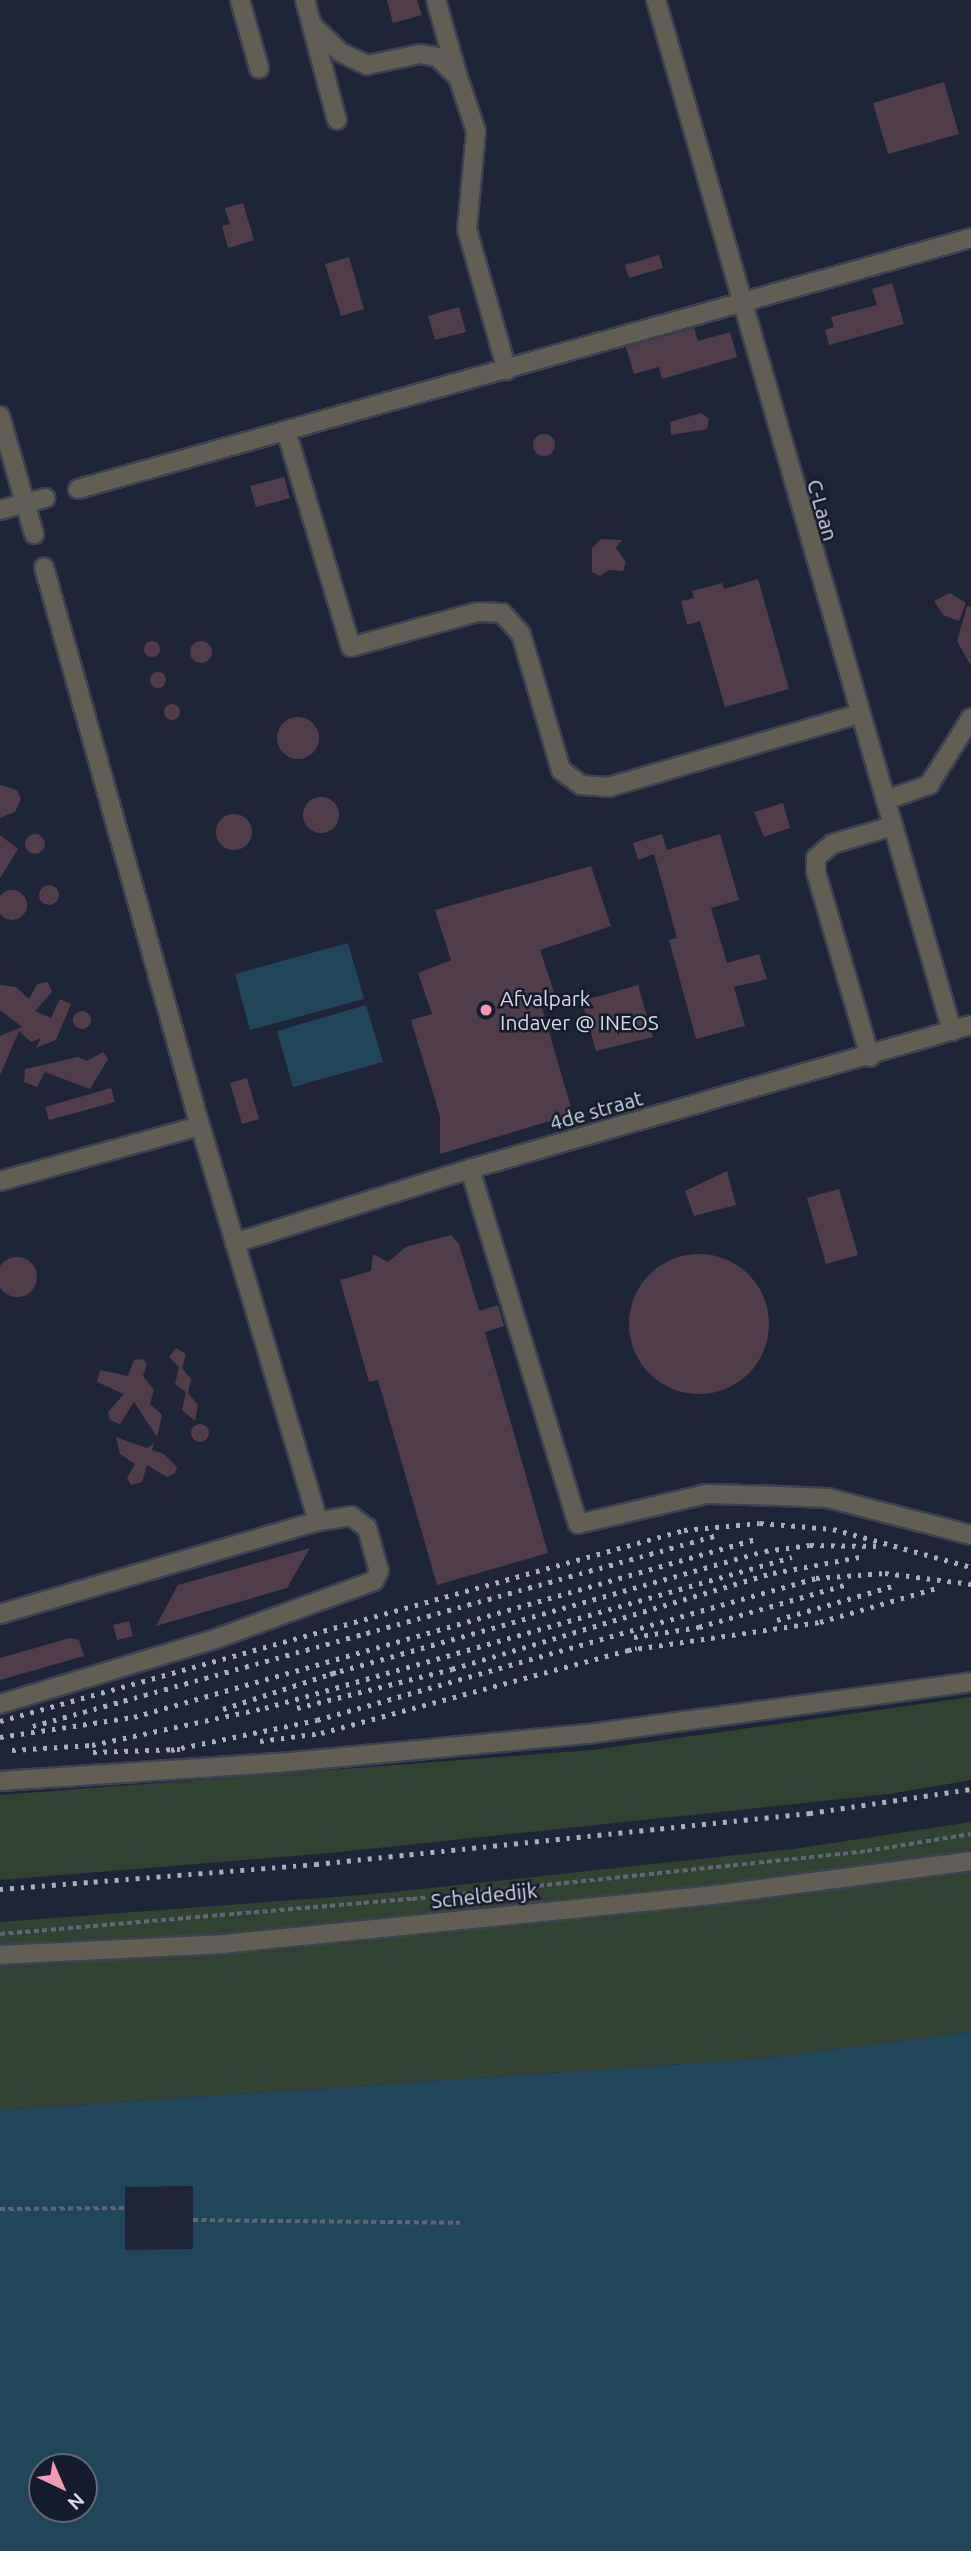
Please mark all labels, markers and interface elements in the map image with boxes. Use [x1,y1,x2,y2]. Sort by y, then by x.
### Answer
street label: C-Laan [802,476,844,544]
place label: Afvalpark Indaver @ INEOS [500,985,659,1035]
marker: Afvalpark Indaver @ INEOS [478,1002,494,1018]
street label: 4de straat [547,1085,645,1135]
street label: Scheldedijk [430,1877,538,1913]
north arrow [28,2453,98,2523]
text: N [63,2489,89,2515]

